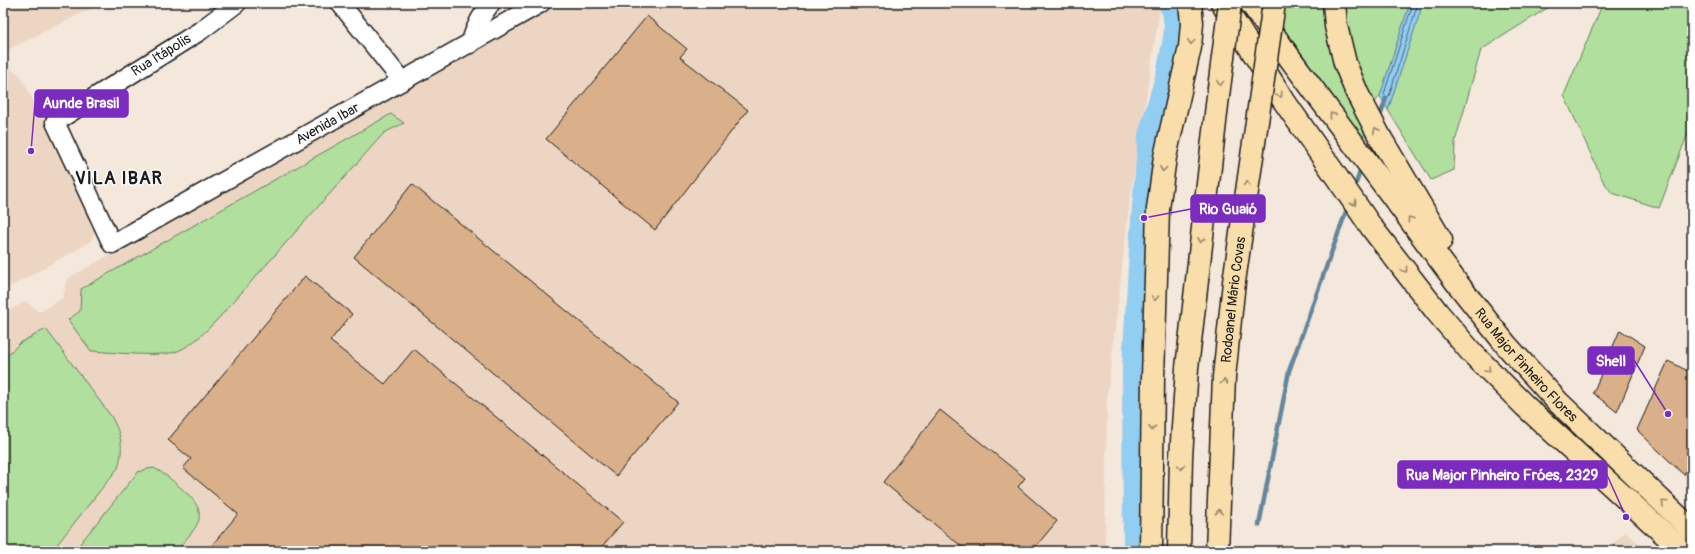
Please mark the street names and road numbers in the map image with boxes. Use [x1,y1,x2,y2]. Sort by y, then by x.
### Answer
street label: Rua Itápolis [128,30,195,80]
street label: Avenida Ibar [292,98,362,148]
street label: Rodoanel Mário Covas [1217,235,1249,364]
street label: Rua Major Pinheiro Flores [1472,304,1582,426]

